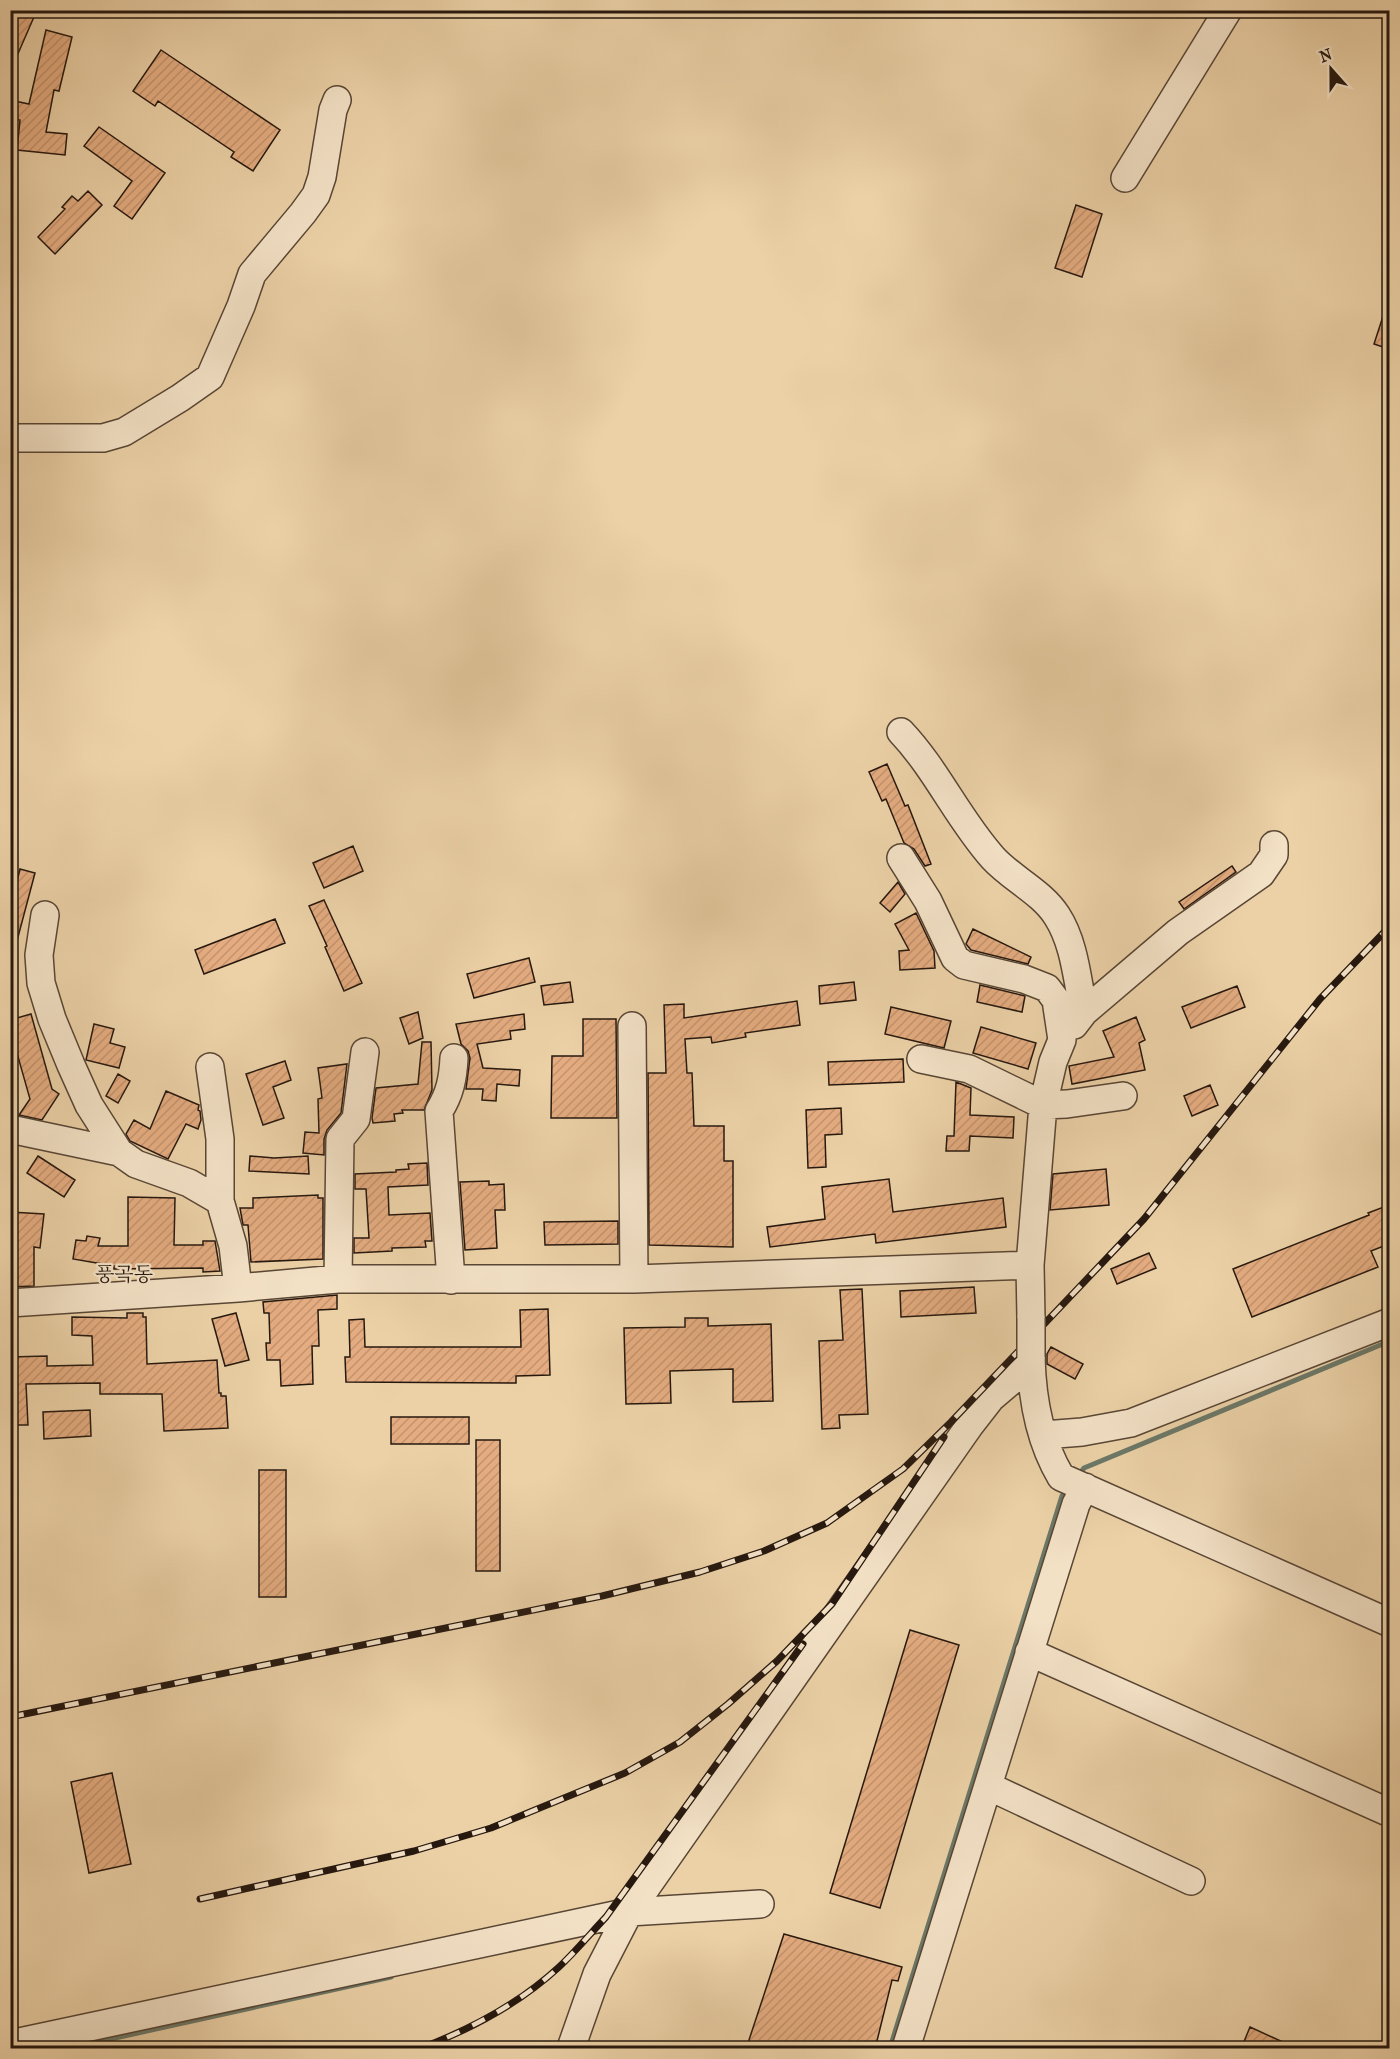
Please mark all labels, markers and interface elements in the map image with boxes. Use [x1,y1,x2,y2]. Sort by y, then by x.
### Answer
north arrow [1301,39,1361,99]
text: N [1317,44,1336,67]
district label: 풍곡동 [95,1263,153,1286]

